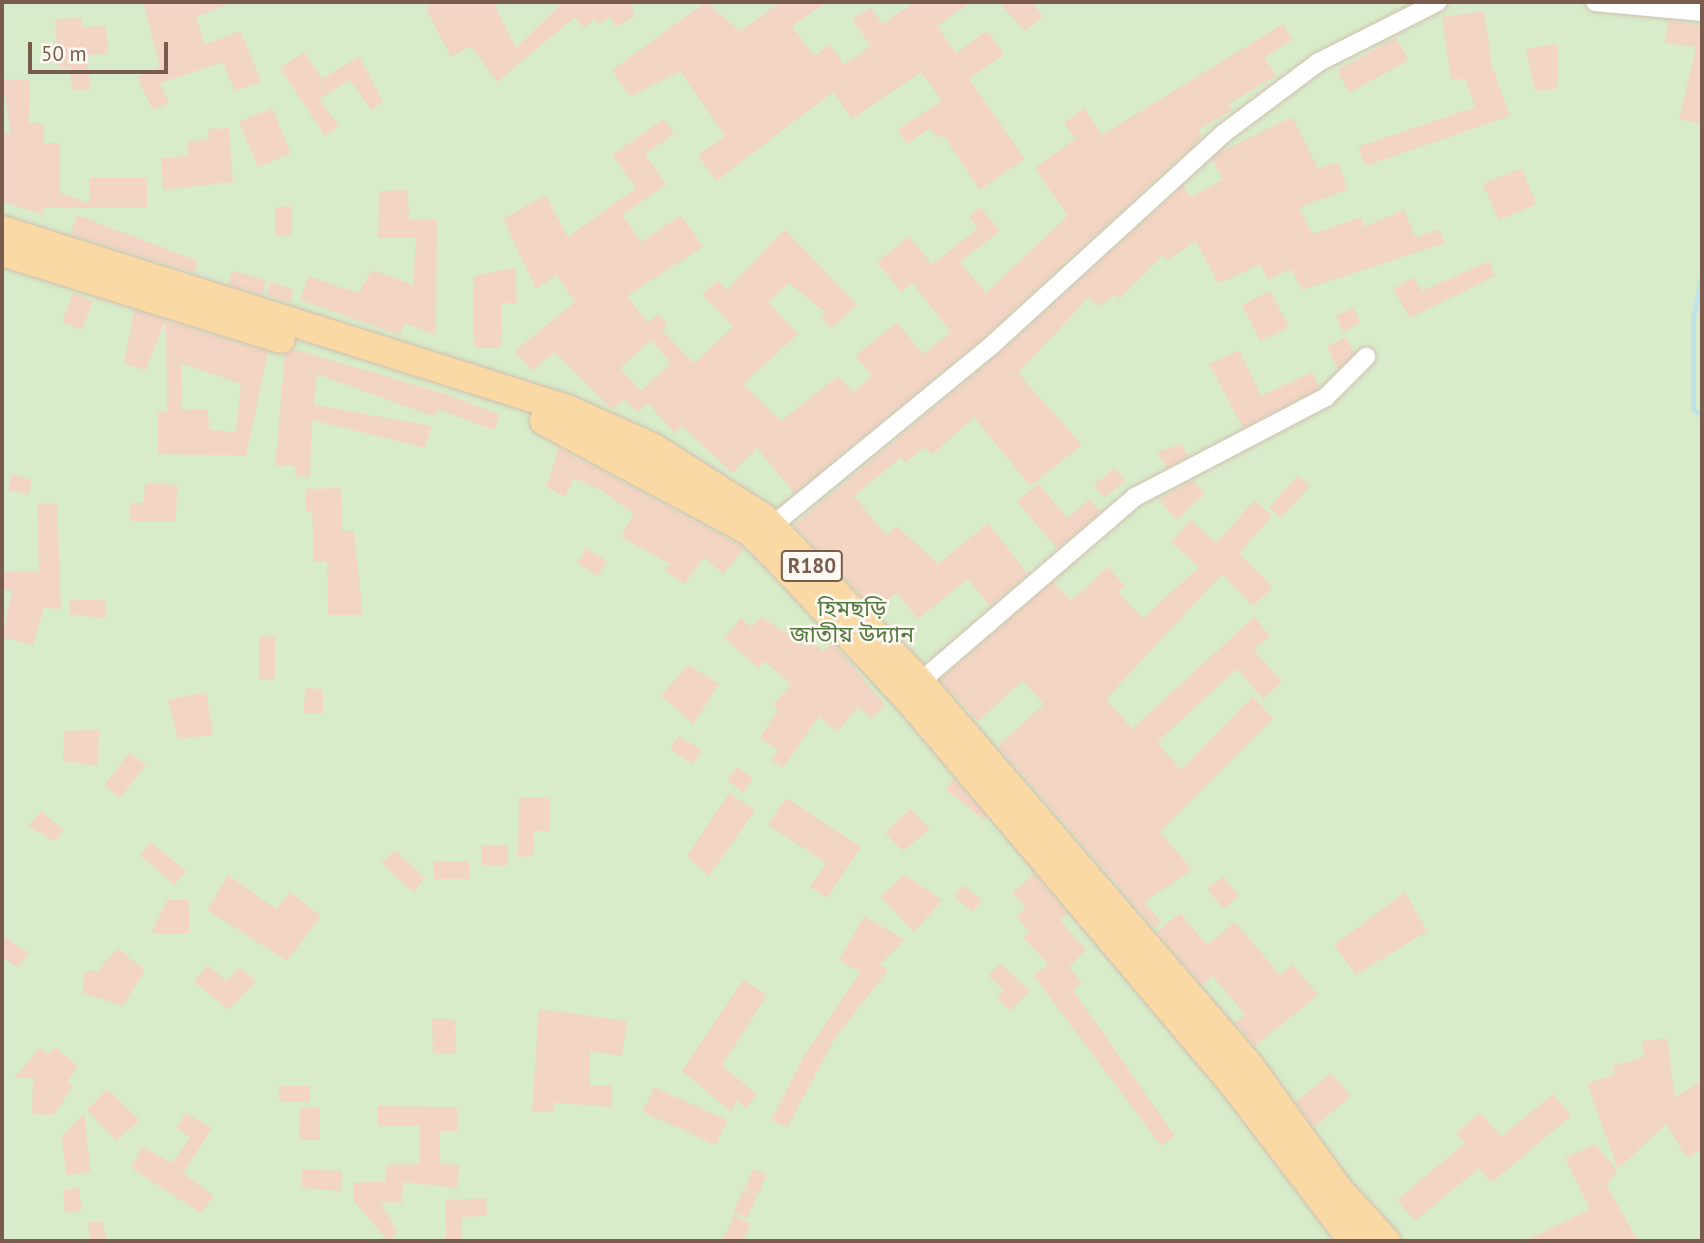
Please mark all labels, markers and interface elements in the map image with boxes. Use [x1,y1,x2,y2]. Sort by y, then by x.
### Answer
scale bar [32,28,172,72]
text: 50 m [41,40,87,67]
road number: R180 [780,548,844,584]
park label: হিমছড়ি জাতীয় উদ্যান [790,594,914,648]

